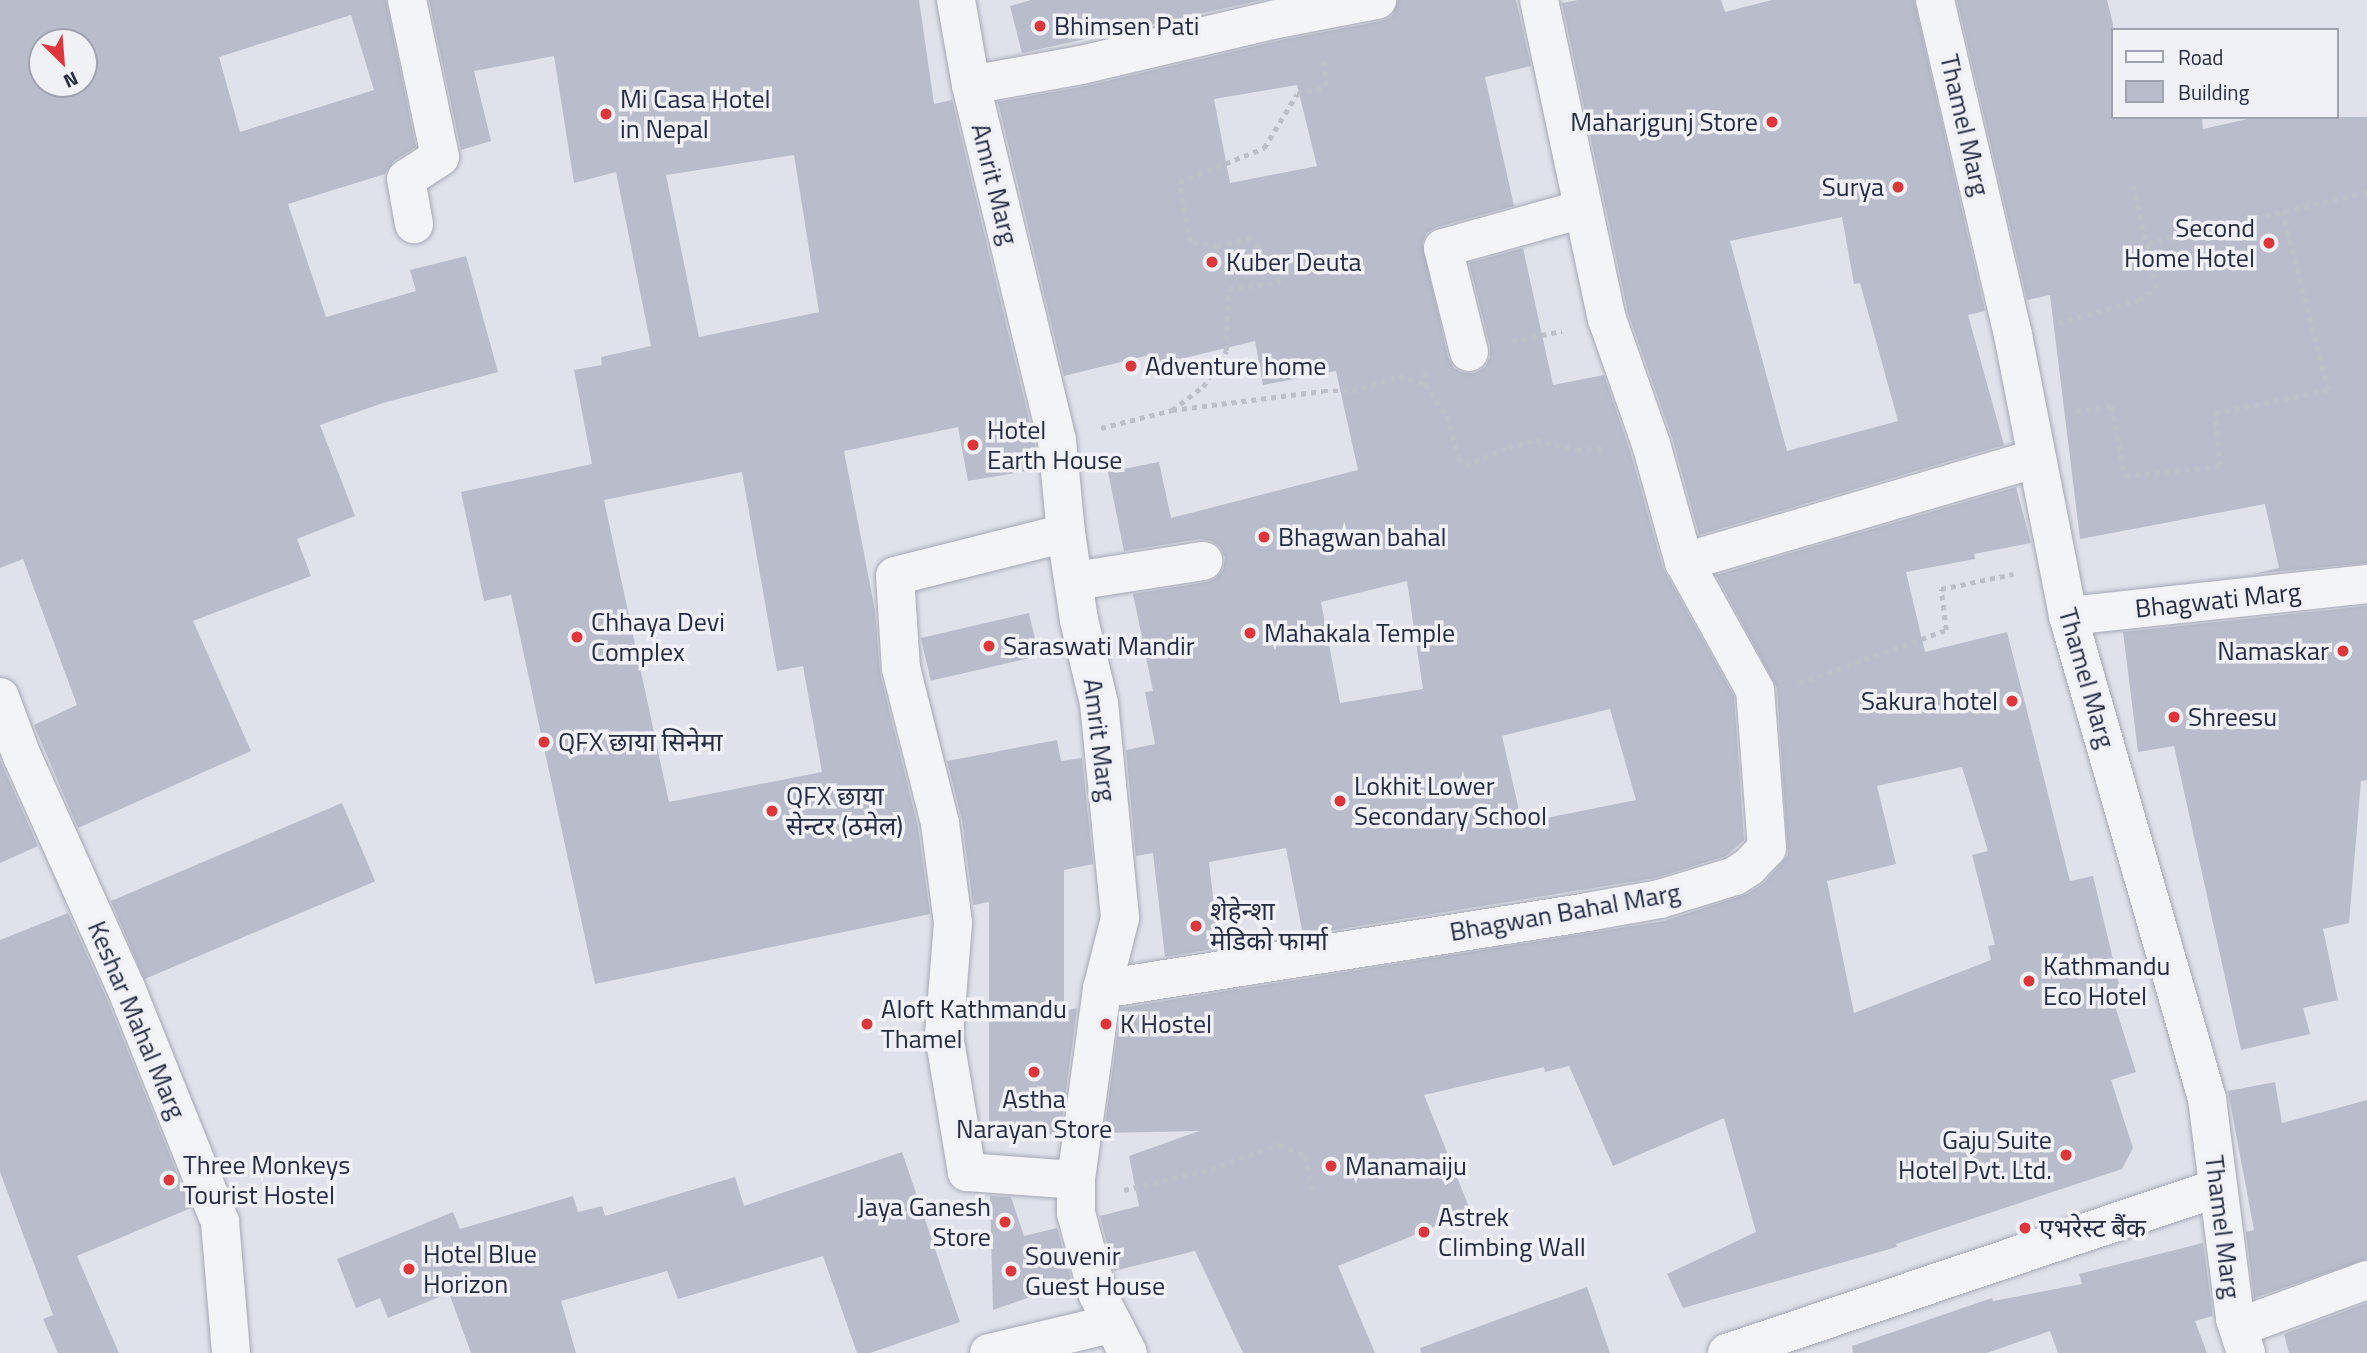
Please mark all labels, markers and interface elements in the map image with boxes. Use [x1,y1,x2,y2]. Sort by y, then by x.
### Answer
place label: Bhimsen Pati [1054,10,1199,42]
marker: Bhimsen Pati [1032,18,1048,34]
north arrow [28,28,98,98]
legend [2112,28,2339,119]
text: Road [2178,41,2223,73]
street label: Thamel Marg [1934,51,1996,199]
text: N [59,65,83,97]
text: Building [2178,76,2249,108]
place label: Mi Casa Hotel in Nepal [620,83,771,144]
marker: Mi Casa Hotel in Nepal [598,106,614,122]
place label: Maharjgunj Store [1570,106,1758,138]
marker: Maharjgunj Store [1764,114,1780,130]
street label: Amrit Marg [965,120,1025,248]
place label: Surya [1822,171,1884,203]
marker: Surya [1890,179,1906,195]
place label: Second Home Hotel [2124,212,2255,274]
marker: Second Home Hotel [2261,235,2277,251]
place label: Kuber Deuta [1226,246,1362,278]
marker: Kuber Deuta [1204,254,1220,270]
place label: Adventure home [1145,350,1326,382]
marker: Adventure home [1123,358,1139,374]
place label: Hotel Earth House [987,414,1122,476]
marker: Hotel Earth House [965,437,981,453]
place label: Bhagwan bahal [1278,521,1446,553]
marker: Bhagwan bahal [1256,529,1272,545]
street label: Bhagwati Marg [2133,576,2303,624]
street label: Thamel Marg [2052,604,2122,752]
place label: Chhaya Devi Complex [591,606,725,668]
place label: Mahakala Temple [1264,617,1455,649]
marker: Mahakala Temple [1242,625,1258,641]
marker: Chhaya Devi Complex [569,629,585,645]
place label: Saraswati Mandir [1003,630,1195,662]
place label: Namaskar [2217,635,2329,667]
marker: Saraswati Mandir [981,638,997,654]
marker: Namaskar [2335,643,2351,659]
street label: Amrit Marg [1077,677,1123,803]
place label: Sakura hotel [1861,685,1998,717]
marker: Sakura hotel [2004,693,2020,709]
place label: Shreesu [2188,701,2277,733]
marker: Shreesu [2166,709,2182,725]
place label: QFX छाया सिनेमा [558,726,722,758]
marker: QFX छाया सिनेमा [536,734,552,750]
place label: Lokhit Lower Secondary School [1354,770,1547,832]
place label: QFX छाया सेन्टर (ठमेल) [786,780,903,842]
marker: Lokhit Lower Secondary School [1332,793,1348,809]
marker: QFX छाया सेन्टर (ठमेल) [764,803,780,819]
street label: Bhagwan Bahal Marg [1447,876,1683,948]
place label: शेहेन्शा मेडिको फार्मा [1210,895,1328,956]
street label: Keshar Mahal Marg [81,916,193,1124]
marker: शेहेन्शा मेडिको फार्मा [1188,918,1204,934]
place label: Kathmandu Eco Hotel [2043,950,2170,1012]
marker: Kathmandu Eco Hotel [2021,973,2037,989]
place label: Aloft Kathmandu Thamel [881,993,1067,1054]
place label: K Hostel [1120,1008,1212,1040]
marker: Aloft Kathmandu Thamel [859,1016,875,1032]
marker: K Hostel [1098,1016,1114,1032]
marker: Astha Narayan Store [1026,1064,1042,1080]
place label: Astha Narayan Store [956,1083,1112,1144]
place label: Gaju Suite Hotel Pvt. Ltd. [1898,1124,2052,1186]
marker: Gaju Suite Hotel Pvt. Ltd. [2058,1147,2074,1163]
place label: Three Monkeys Tourist Hostel [183,1149,350,1210]
place label: Manamaiju [1345,1150,1467,1182]
street label: Thamel Marg [2199,1153,2247,1301]
marker: Manamaiju [1323,1158,1339,1174]
marker: Three Monkeys Tourist Hostel [161,1172,177,1188]
place label: Jaya Ganesh Store [857,1191,991,1252]
place label: Astrek Climbing Wall [1438,1201,1586,1262]
place label: एभरेस्ट बैंक [2039,1212,2146,1244]
marker: Jaya Ganesh Store [997,1214,1013,1230]
marker: एभरेस्ट बैंक [2017,1220,2033,1236]
marker: Astrek Climbing Wall [1416,1224,1432,1240]
place label: Hotel Blue Horizon [423,1238,537,1300]
place label: Souvenir Guest House [1025,1240,1165,1302]
marker: Hotel Blue Horizon [401,1261,417,1277]
marker: Souvenir Guest House [1003,1263,1019,1279]

